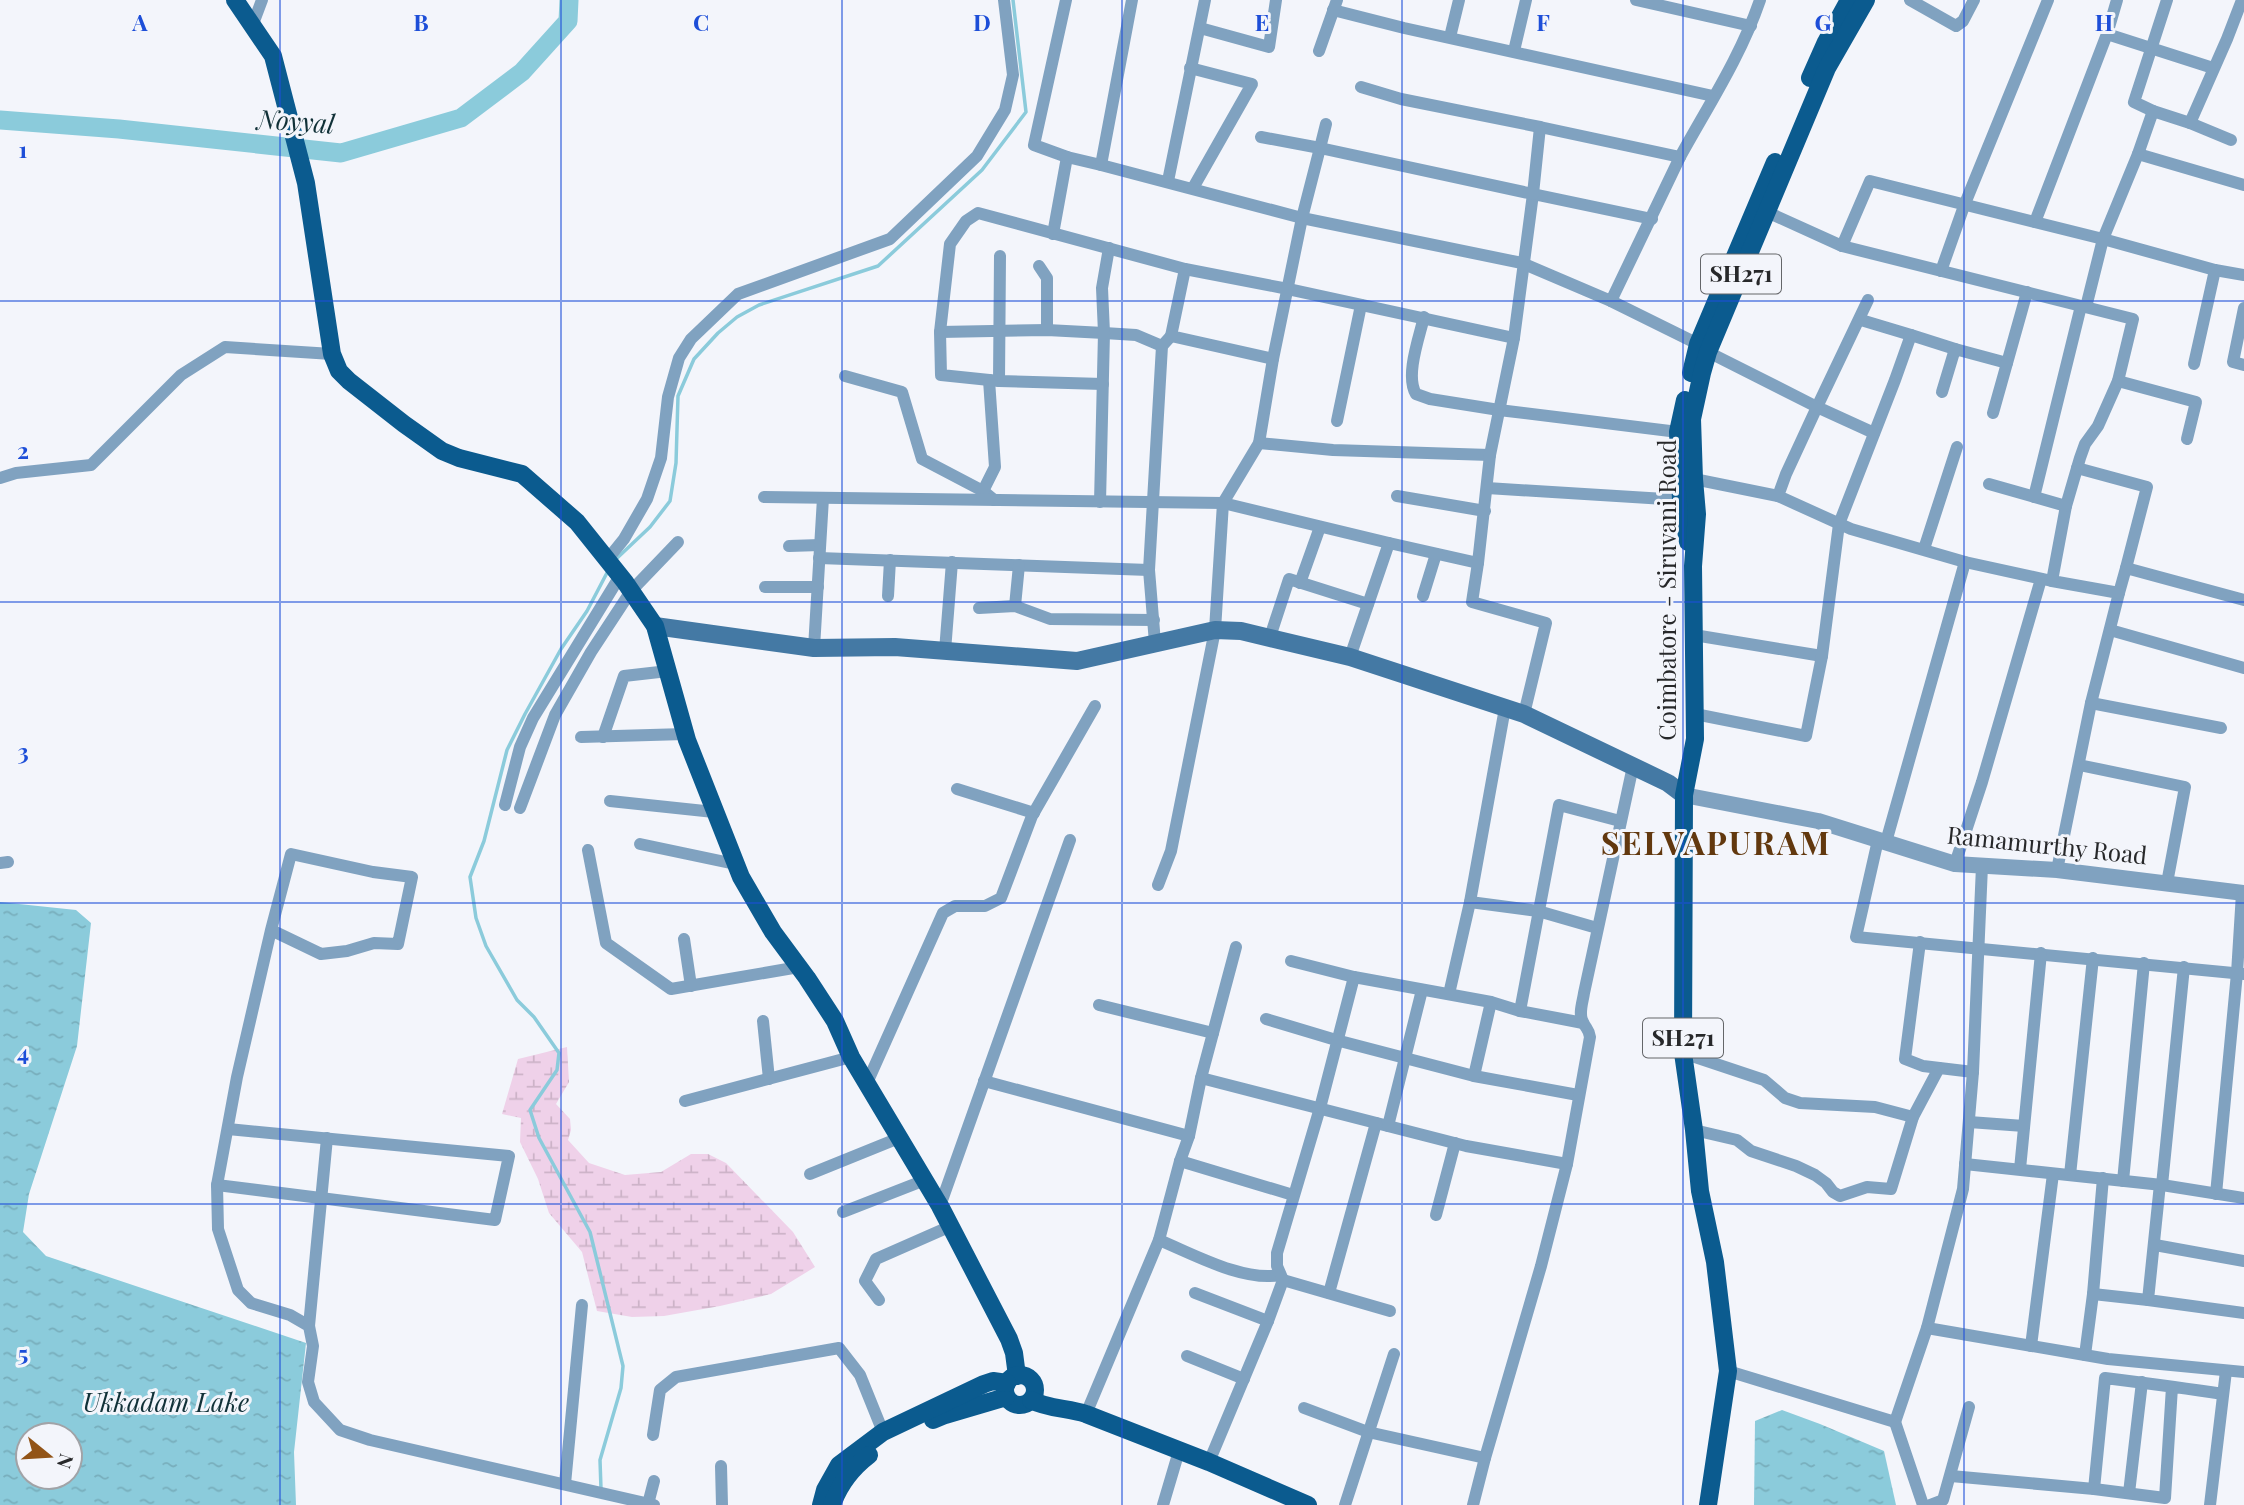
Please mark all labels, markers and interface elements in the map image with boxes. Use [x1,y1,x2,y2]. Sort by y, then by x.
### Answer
text: A [131,6,148,37]
text: B [413,6,429,37]
text: C [693,6,709,37]
text: D [973,6,991,37]
text: E [1255,6,1269,37]
text: F [1536,6,1550,37]
text: G [1815,6,1832,37]
text: H [2095,6,2113,37]
water label: Noyyal [254,100,338,141]
text: 1 [19,133,28,164]
road number: SH271 [1701,255,1781,294]
text: 2 [17,434,29,465]
street label: Coimbatore - Siruvani Road [1650,439,1682,741]
text: 3 [17,735,29,766]
street label: Ramamurthy Road [1946,818,2149,870]
district label: SELVAPURAM [1601,820,1831,863]
road number: SH271 [1643,1018,1723,1058]
text: 4 [17,1036,29,1067]
text: 5 [18,1337,28,1368]
water label: Ukkadam Lake [83,1384,249,1419]
north arrow [14,1421,84,1491]
text: N [52,1451,81,1472]

